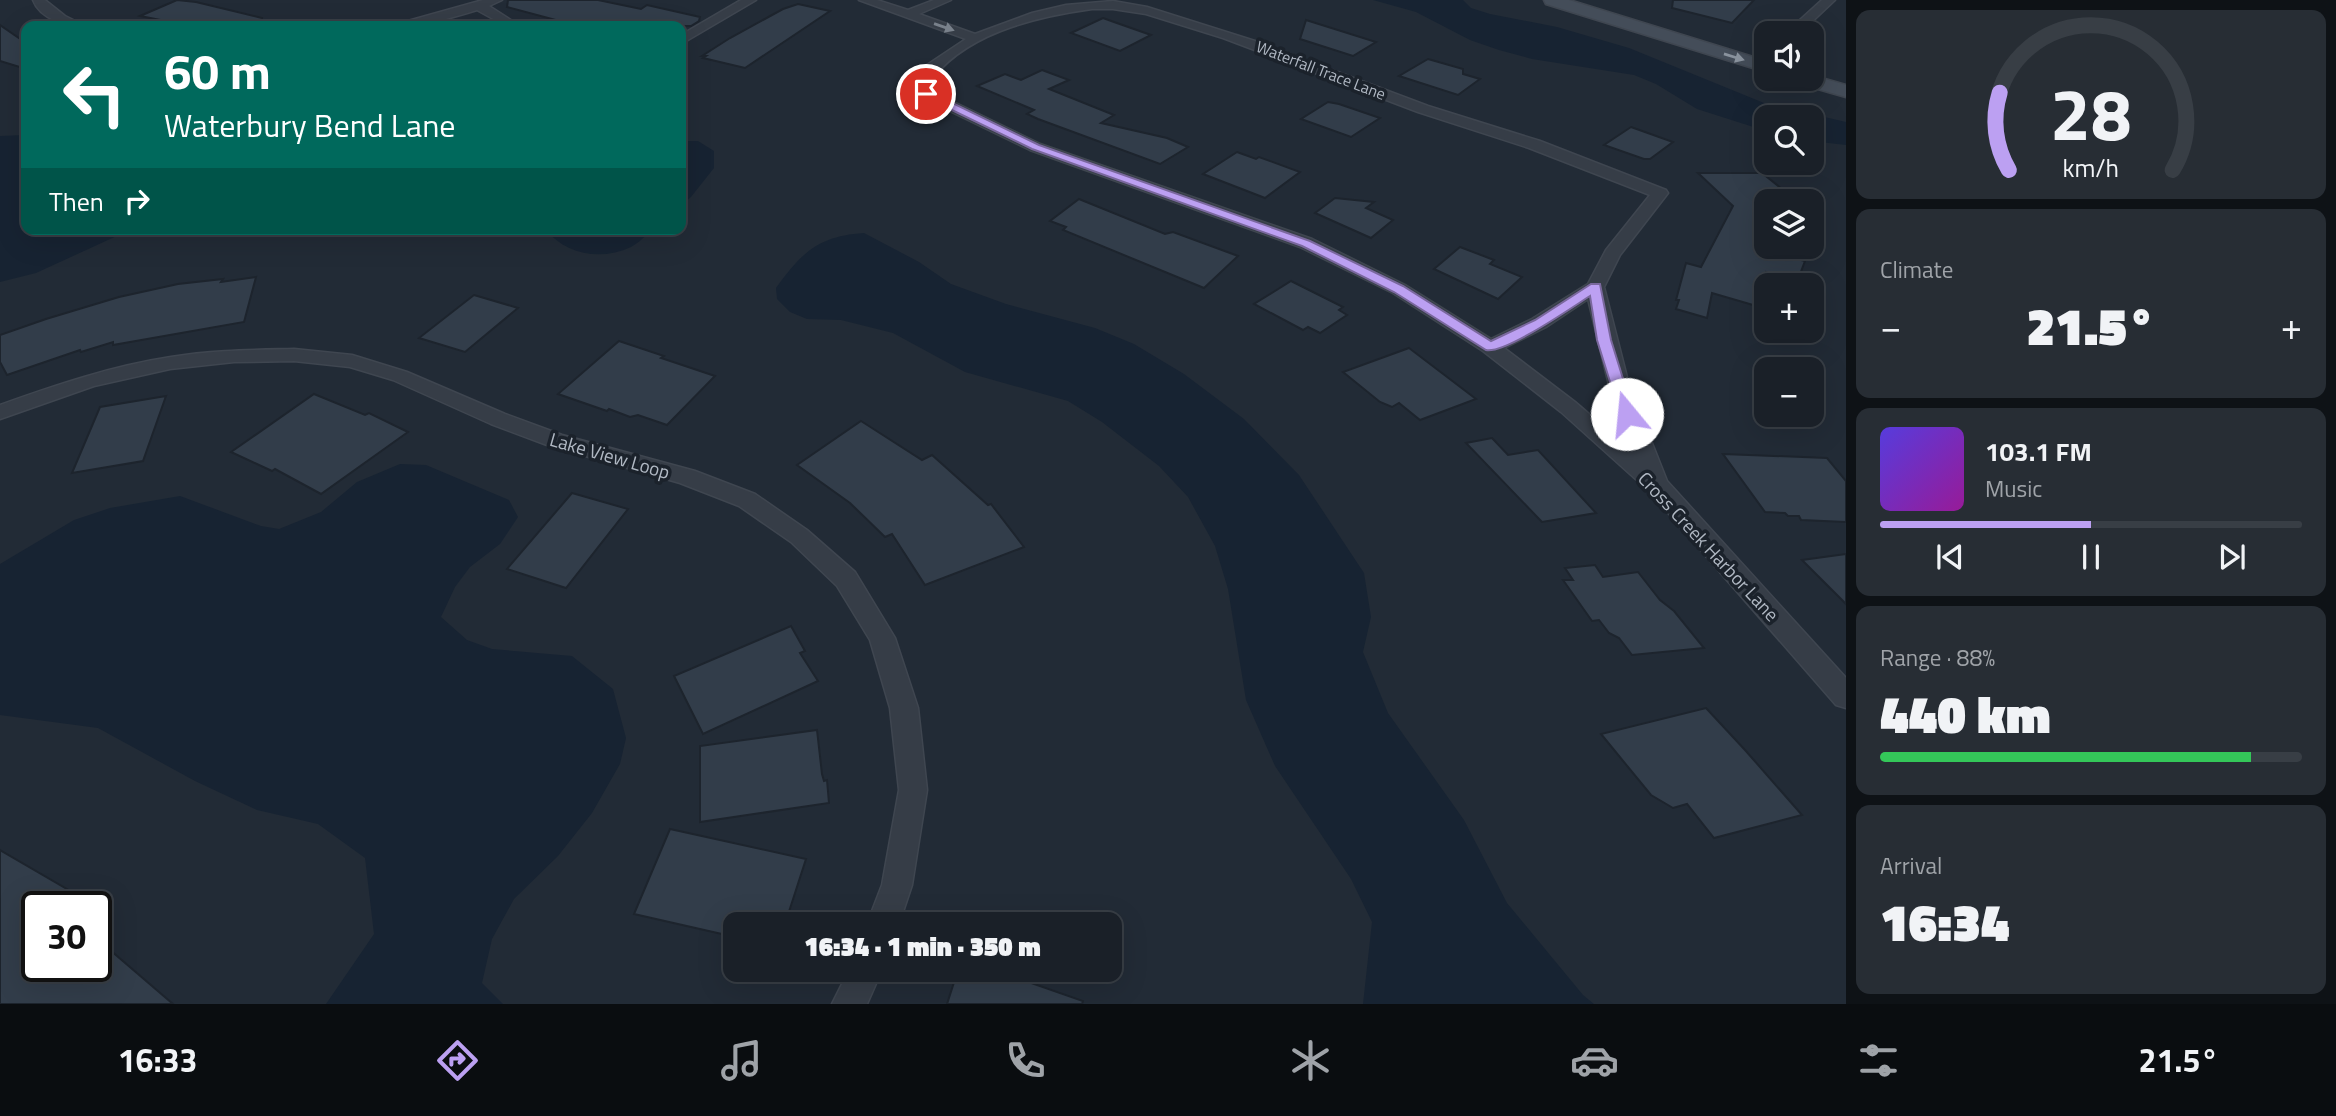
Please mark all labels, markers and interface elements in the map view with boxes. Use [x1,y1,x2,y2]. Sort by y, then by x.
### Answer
map controls [1754,21,1824,427]
button: sound [1754,21,1824,91]
one-way arrow [933,22,954,33]
text: 60 m [164,33,271,108]
street label: Waterfall Trace Lane [1253,34,1389,106]
icon: left [49,49,140,140]
one-way arrow [1724,53,1745,63]
text: 28 [2050,59,2132,169]
pin [896,64,956,124]
icon: arrive [907,75,945,113]
text: Waterbury Bend Lane [164,101,456,149]
button: search [1754,105,1824,175]
text: km/h [2063,149,2119,187]
text: Then [49,182,104,221]
icon: right [118,182,156,220]
button: layers [1754,189,1824,259]
text: Climate [1880,252,1953,287]
button: + [1754,273,1824,343]
text: 21.5° [2026,286,2156,365]
text: − [1880,297,1901,355]
text: + [2281,297,2302,355]
button: − [1754,357,1824,427]
position arrow [1590,377,1664,451]
street label: Lake View Loop [547,424,673,486]
text: 103.1 FM [1985,432,2092,471]
street label: Cross Creek Harbor Lane [1632,465,1786,627]
text: Music [1985,471,2042,506]
icon: previous [1931,538,1969,576]
icon: pause [2072,538,2110,576]
icon: next [2213,538,2251,576]
text: Range · 88% [1880,640,1995,675]
text: 440 km [1880,674,2051,753]
text: Arrival [1880,848,1942,883]
text: 16:34 [1880,882,2009,961]
speed limit sign: 30 [21,891,112,982]
text: 16:34 · 1 min · 350 m [804,927,1041,966]
text: 16:33 [118,1036,198,1084]
icon: directions [433,1036,482,1085]
icon: music [717,1036,766,1085]
icon: phone [1001,1036,1050,1085]
icon: climate [1286,1036,1335,1085]
icon: car [1570,1036,1619,1085]
icon: filters [1854,1036,1903,1085]
text: 21.5° [2138,1036,2218,1084]

